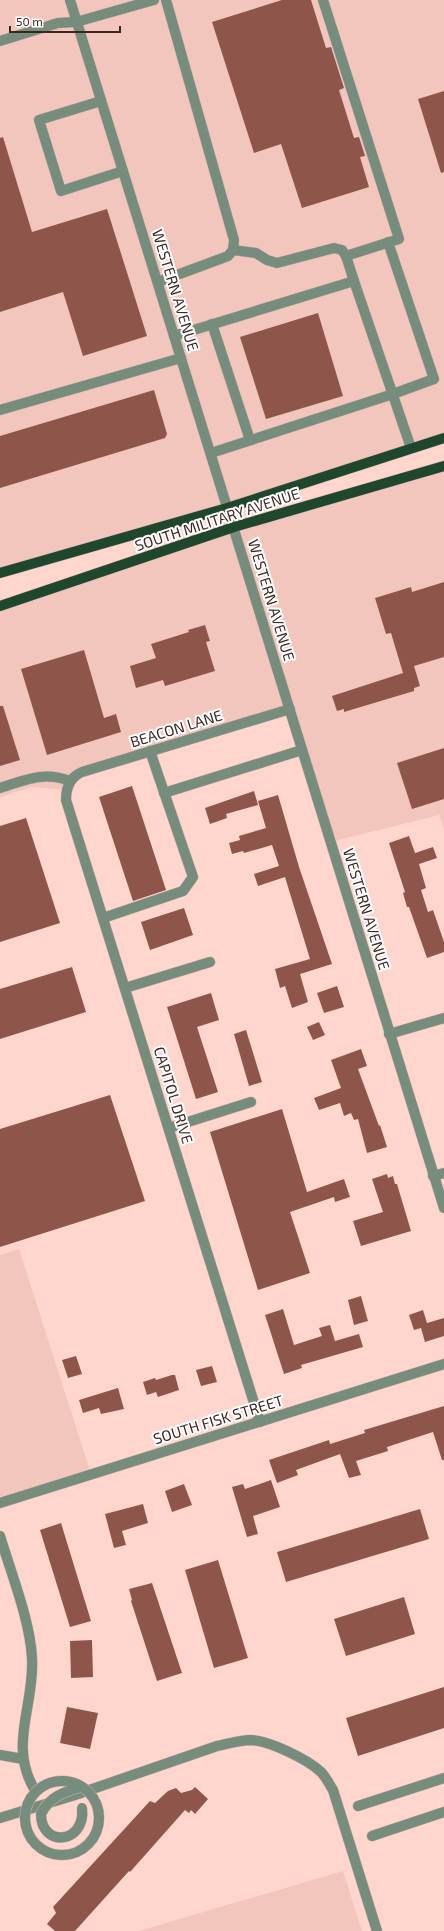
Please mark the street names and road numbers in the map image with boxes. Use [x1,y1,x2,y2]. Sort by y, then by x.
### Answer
street label: WESTERN AVENUE [149,227,203,353]
street label: SOUTH MILITARY AVENUE [132,484,302,554]
street label: WESTERN AVENUE [245,537,299,663]
street label: BEACON LANE [128,705,224,751]
street label: WESTERN AVENUE [340,846,394,972]
street label: CAPITOL DRIVE [151,1044,197,1146]
street label: SOUTH FISK STREET [151,1391,285,1447]

